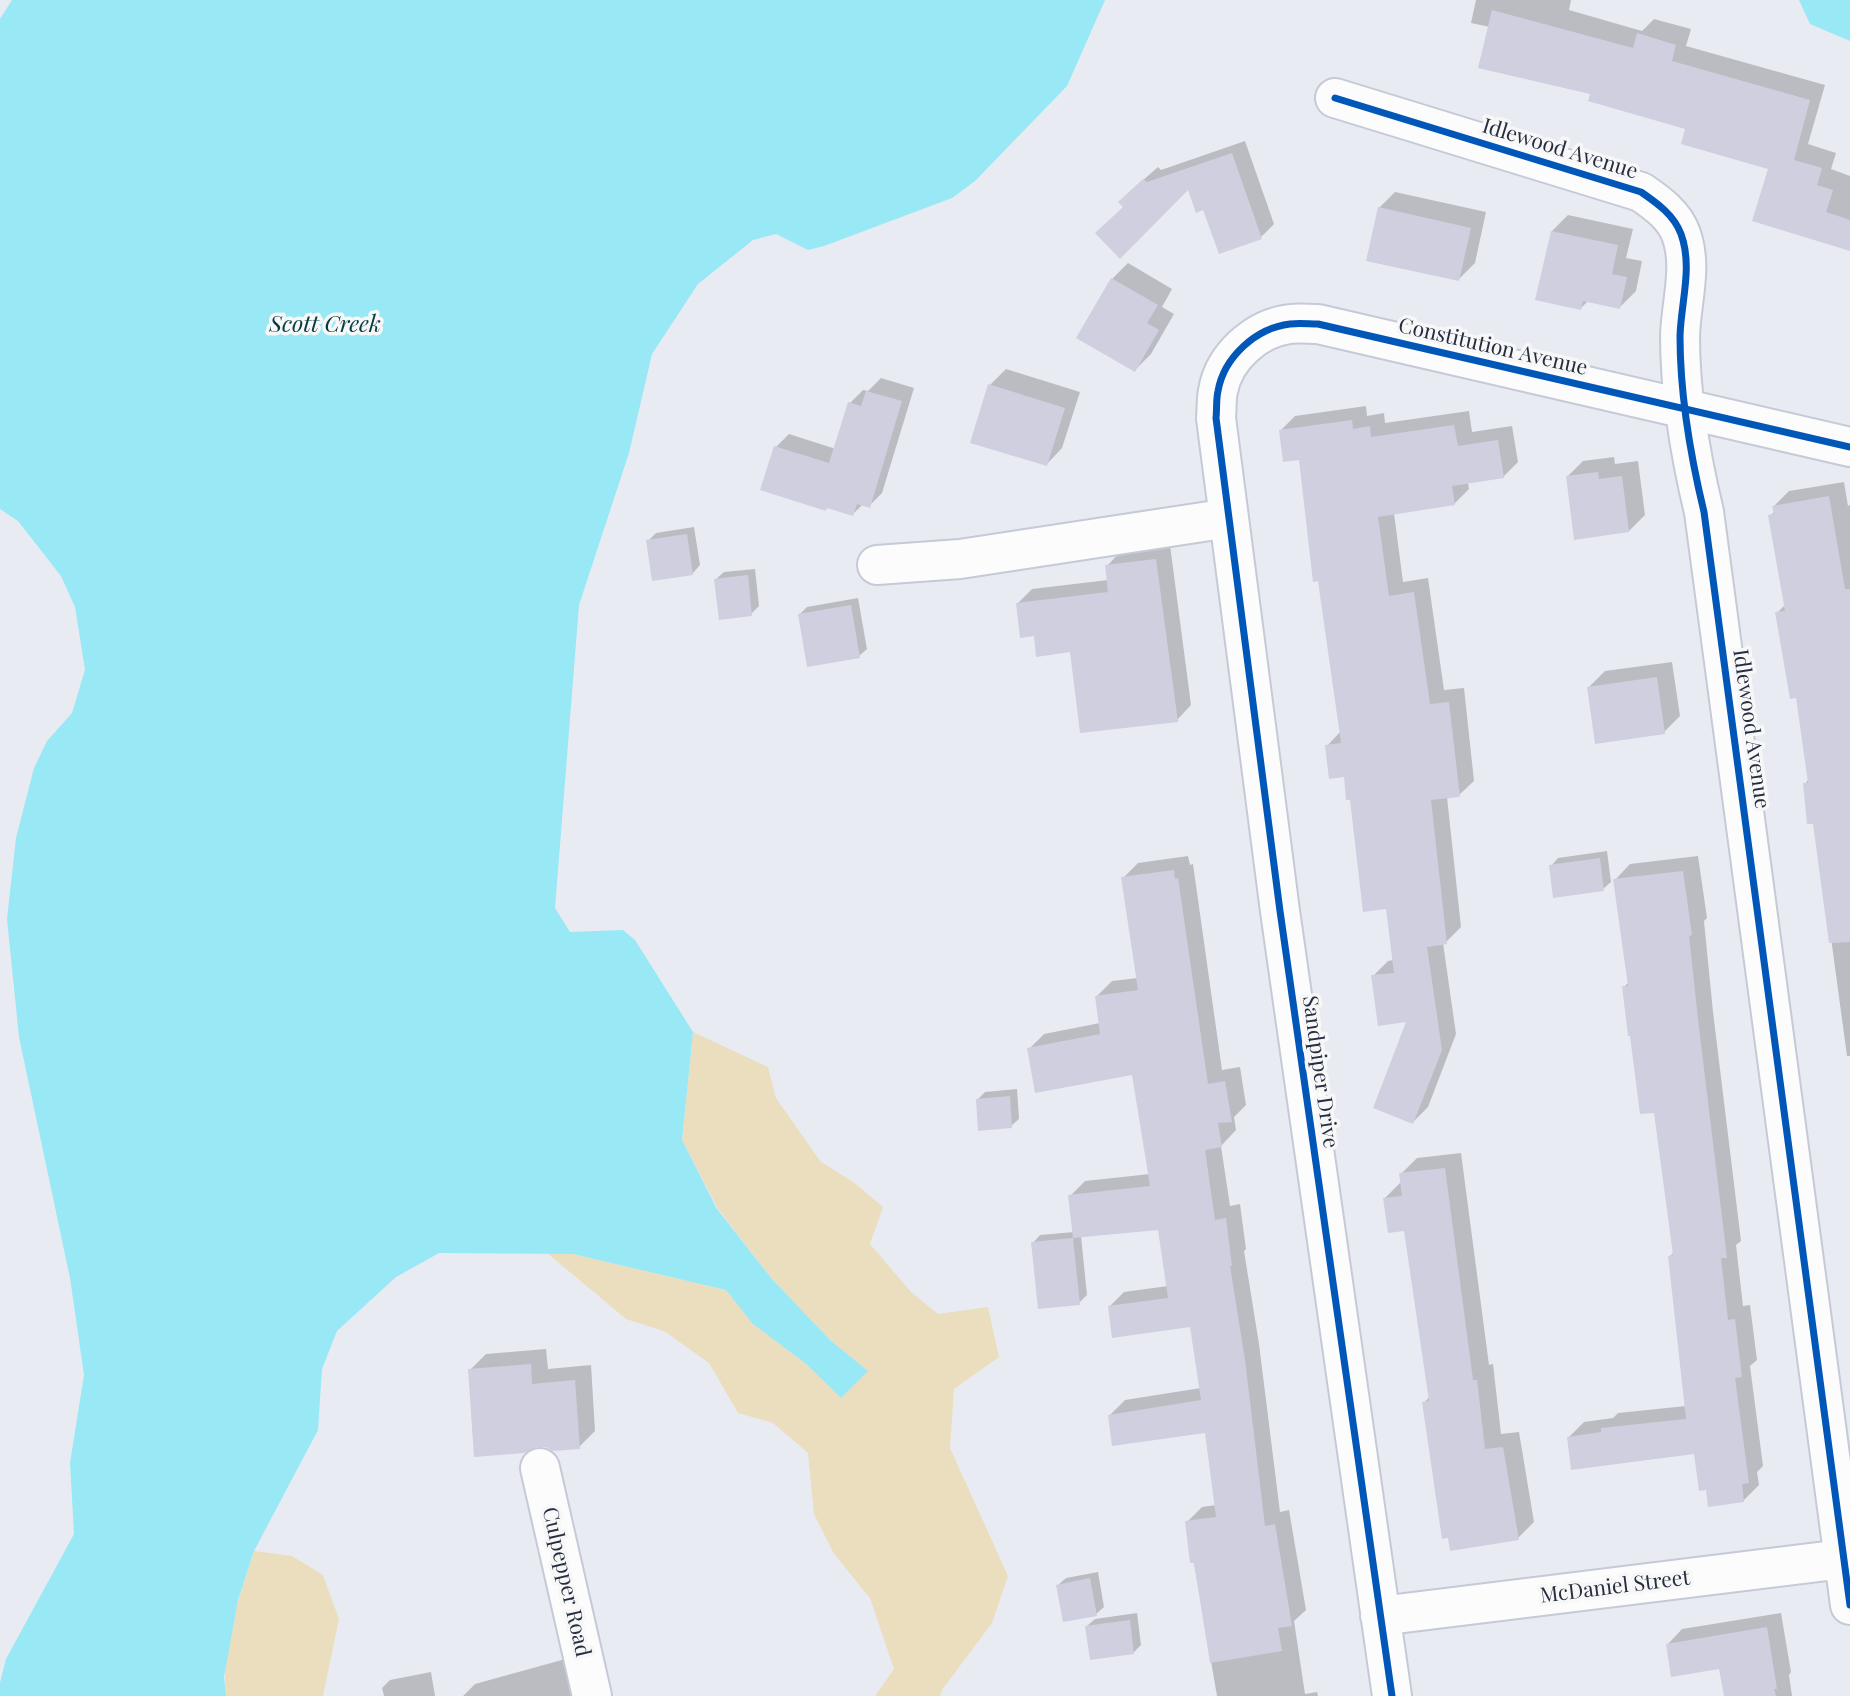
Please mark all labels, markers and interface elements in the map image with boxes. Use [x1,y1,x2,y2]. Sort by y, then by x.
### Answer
street label: Idlewood Avenue [1479,113,1641,185]
water label: Scott Creek [269,311,381,339]
street label: Constitution Avenue [1396,313,1590,381]
street label: Idlewood Avenue [1727,648,1775,810]
street label: Sandpiper Drive [1297,994,1343,1150]
street label: Culpepper Road [537,1505,595,1659]
street label: McDaniel Street [1539,1565,1691,1609]

